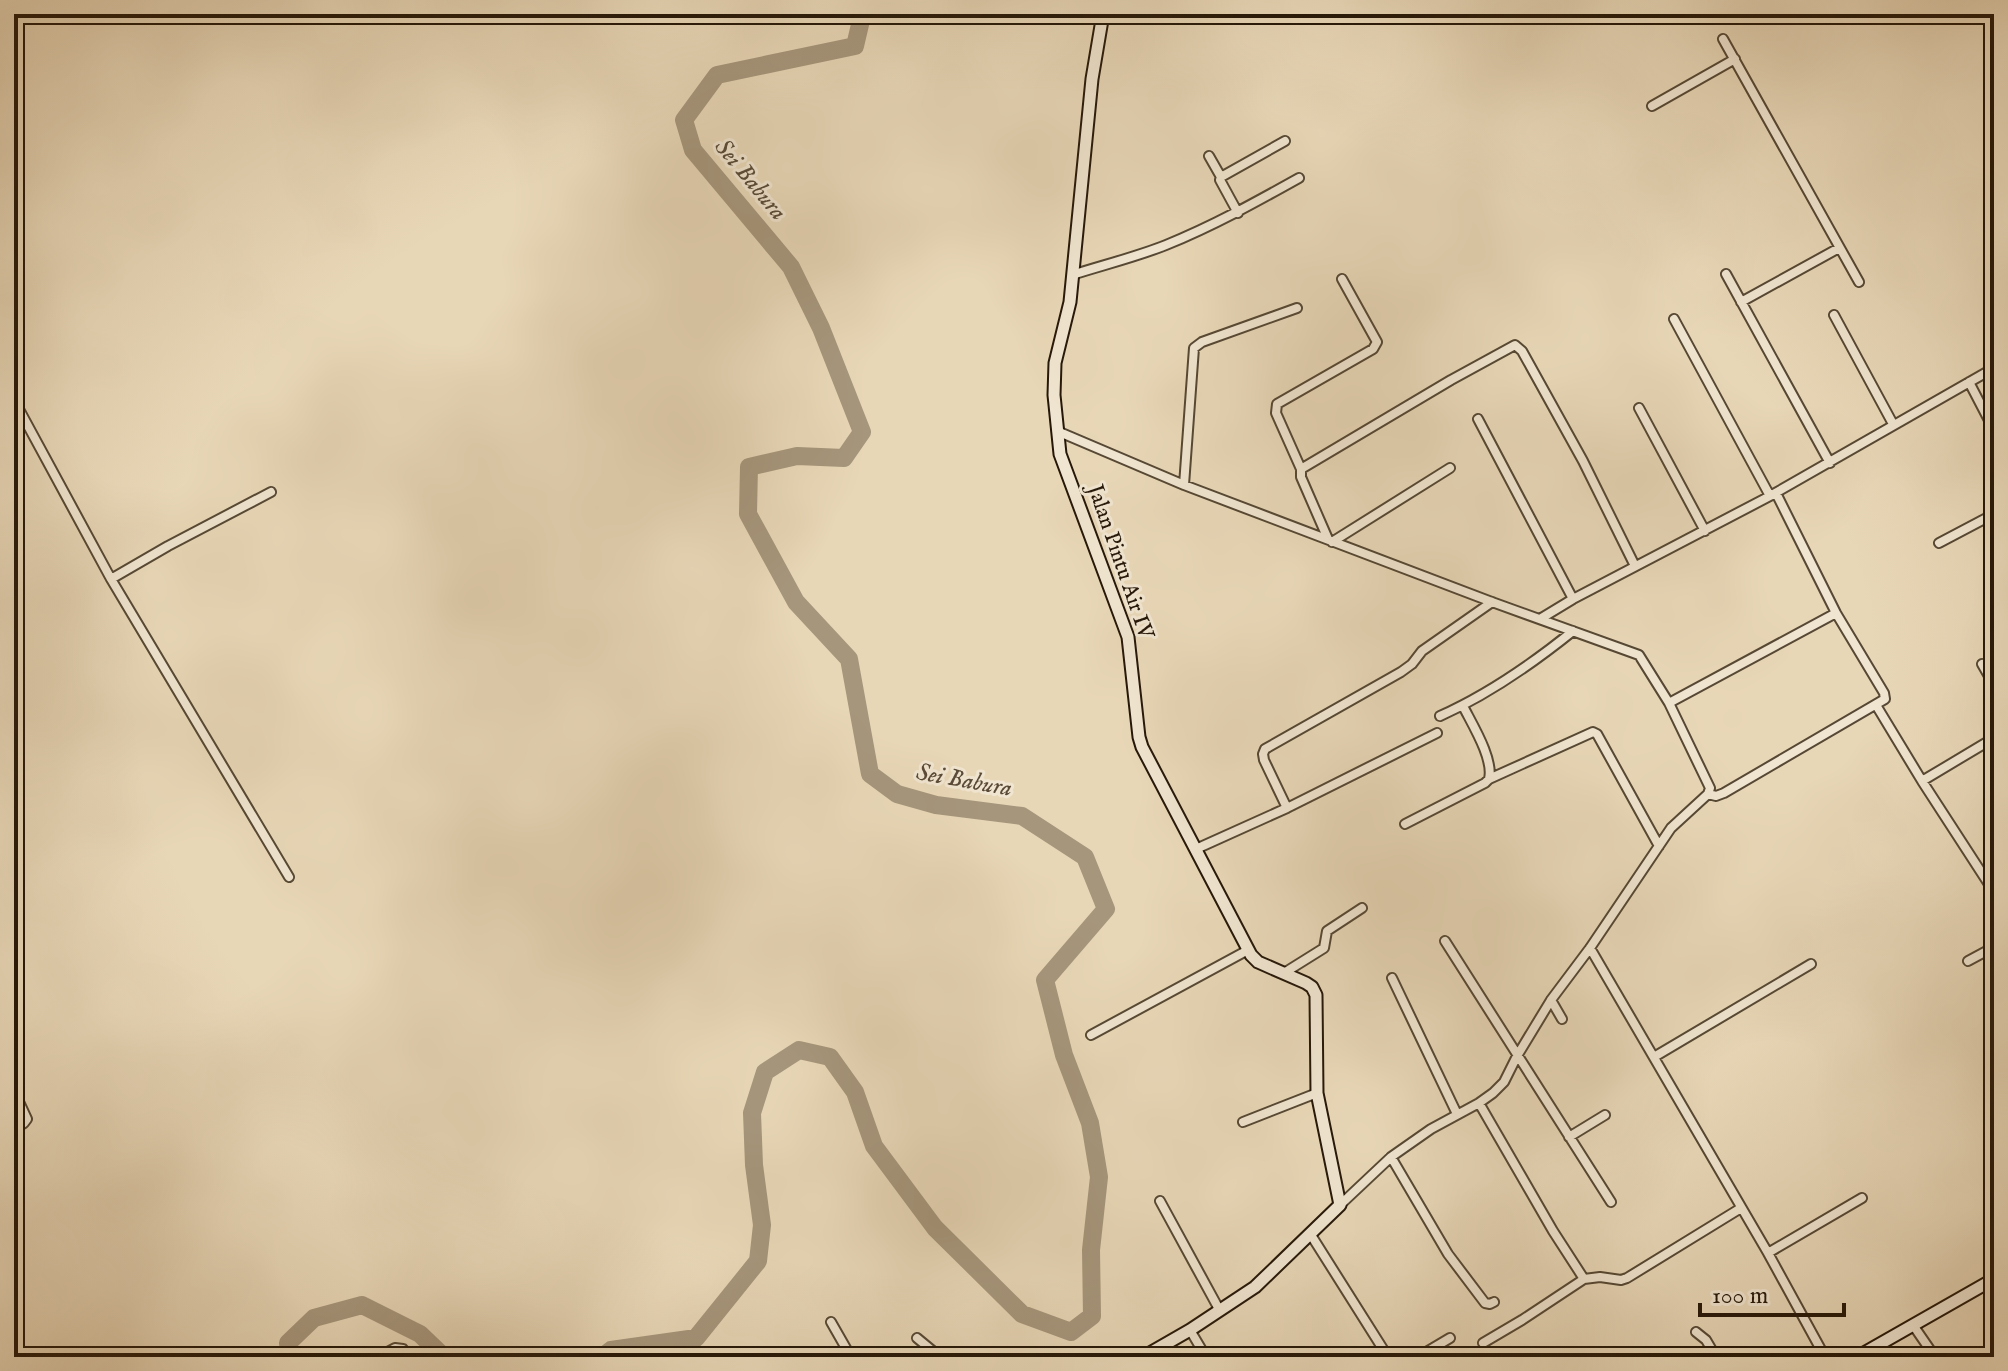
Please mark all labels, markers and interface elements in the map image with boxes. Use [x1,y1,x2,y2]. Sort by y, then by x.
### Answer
water label: Sei Babura [707,133,793,227]
street label: Jalan Pintu Air IV [1080,478,1160,643]
water label: Sei Babura [914,757,1014,805]
scale bar [1700,1267,1844,1317]
text: 100 m [1712,1281,1768,1312]

